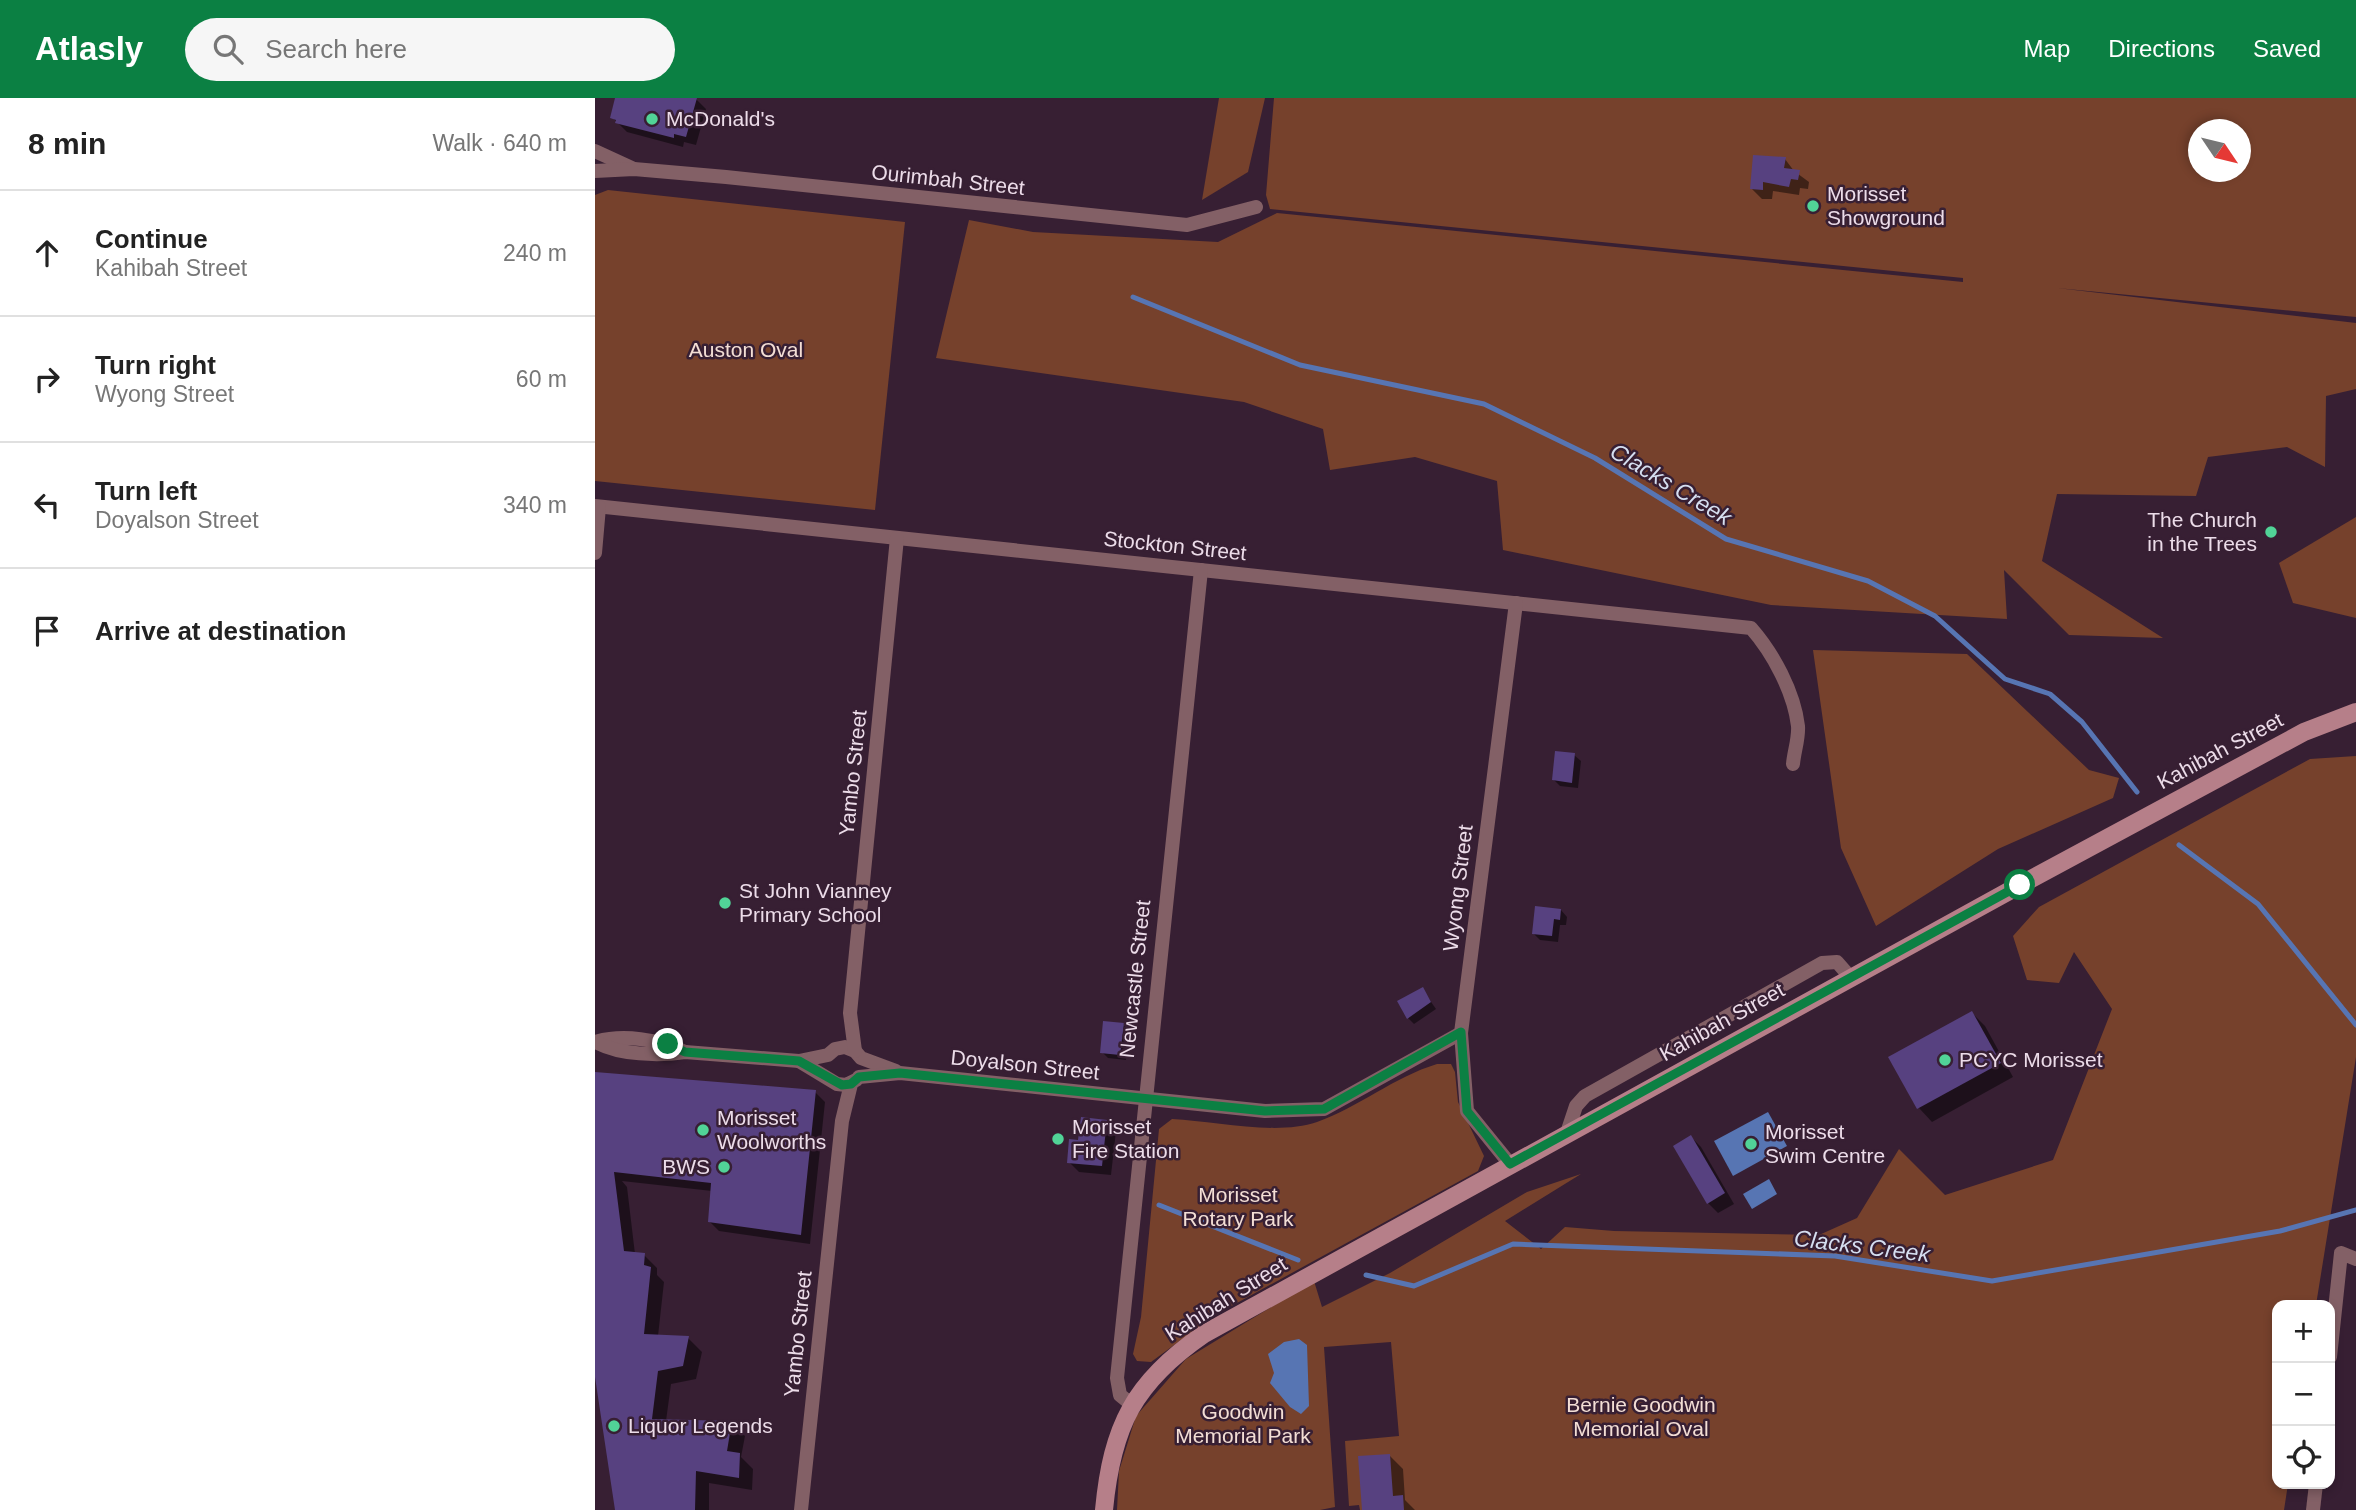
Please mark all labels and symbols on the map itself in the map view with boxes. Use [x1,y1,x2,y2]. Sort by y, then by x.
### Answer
place label: McDonald's [666,107,775,130]
marker: McDonald's [644,111,660,127]
north arrow [2188,119,2251,182]
street label: Ourimbah Street [870,160,1026,199]
place label: Morisset Showground [1827,182,1945,229]
marker: Morisset Showground [1805,198,1821,214]
park label: Auston Oval [689,338,803,361]
water label: Clacks Creek [1606,438,1738,531]
place label: The Church in the Trees [2147,508,2257,555]
marker: The Church in the Trees [2263,524,2279,540]
street label: Stockton Street [1102,527,1248,564]
street label: Kahibah Street [2153,708,2287,793]
street label: Yambo Street [834,709,871,837]
street label: Wyong Street [1438,823,1477,952]
route start [2004,869,2035,900]
place label: St John Vianney Primary School [739,879,892,926]
marker: St John Vianney Primary School [717,895,733,911]
street label: Newcastle Street [1115,899,1154,1059]
street label: Kahibah Street [1655,978,1788,1065]
route end [652,1028,683,1059]
street label: Doyalson Street [950,1045,1101,1084]
place label: PCYC Morisset [1959,1048,2103,1071]
marker: PCYC Morisset [1937,1052,1953,1068]
place label: Morisset Woolworths [717,1106,826,1153]
place label: Morisset Fire Station [1072,1115,1179,1162]
place label: Morisset Swim Centre [1765,1120,1885,1167]
marker: Morisset Woolworths [695,1122,711,1138]
marker: Morisset Fire Station [1050,1131,1066,1147]
marker: Morisset Swim Centre [1743,1136,1759,1152]
place label: BWS [662,1155,710,1178]
marker: BWS [716,1159,732,1175]
park label: Morisset Rotary Park [1183,1183,1294,1230]
water label: Clacks Creek [1793,1225,1933,1267]
street label: Kahibah Street [1161,1252,1291,1345]
street label: Yambo Street [779,1270,816,1398]
park label: Bernie Goodwin Memorial Oval [1566,1393,1716,1440]
park label: Goodwin Memorial Park [1175,1400,1311,1447]
place label: Liquor Legends [628,1414,773,1437]
marker: Liquor Legends [606,1418,622,1434]

